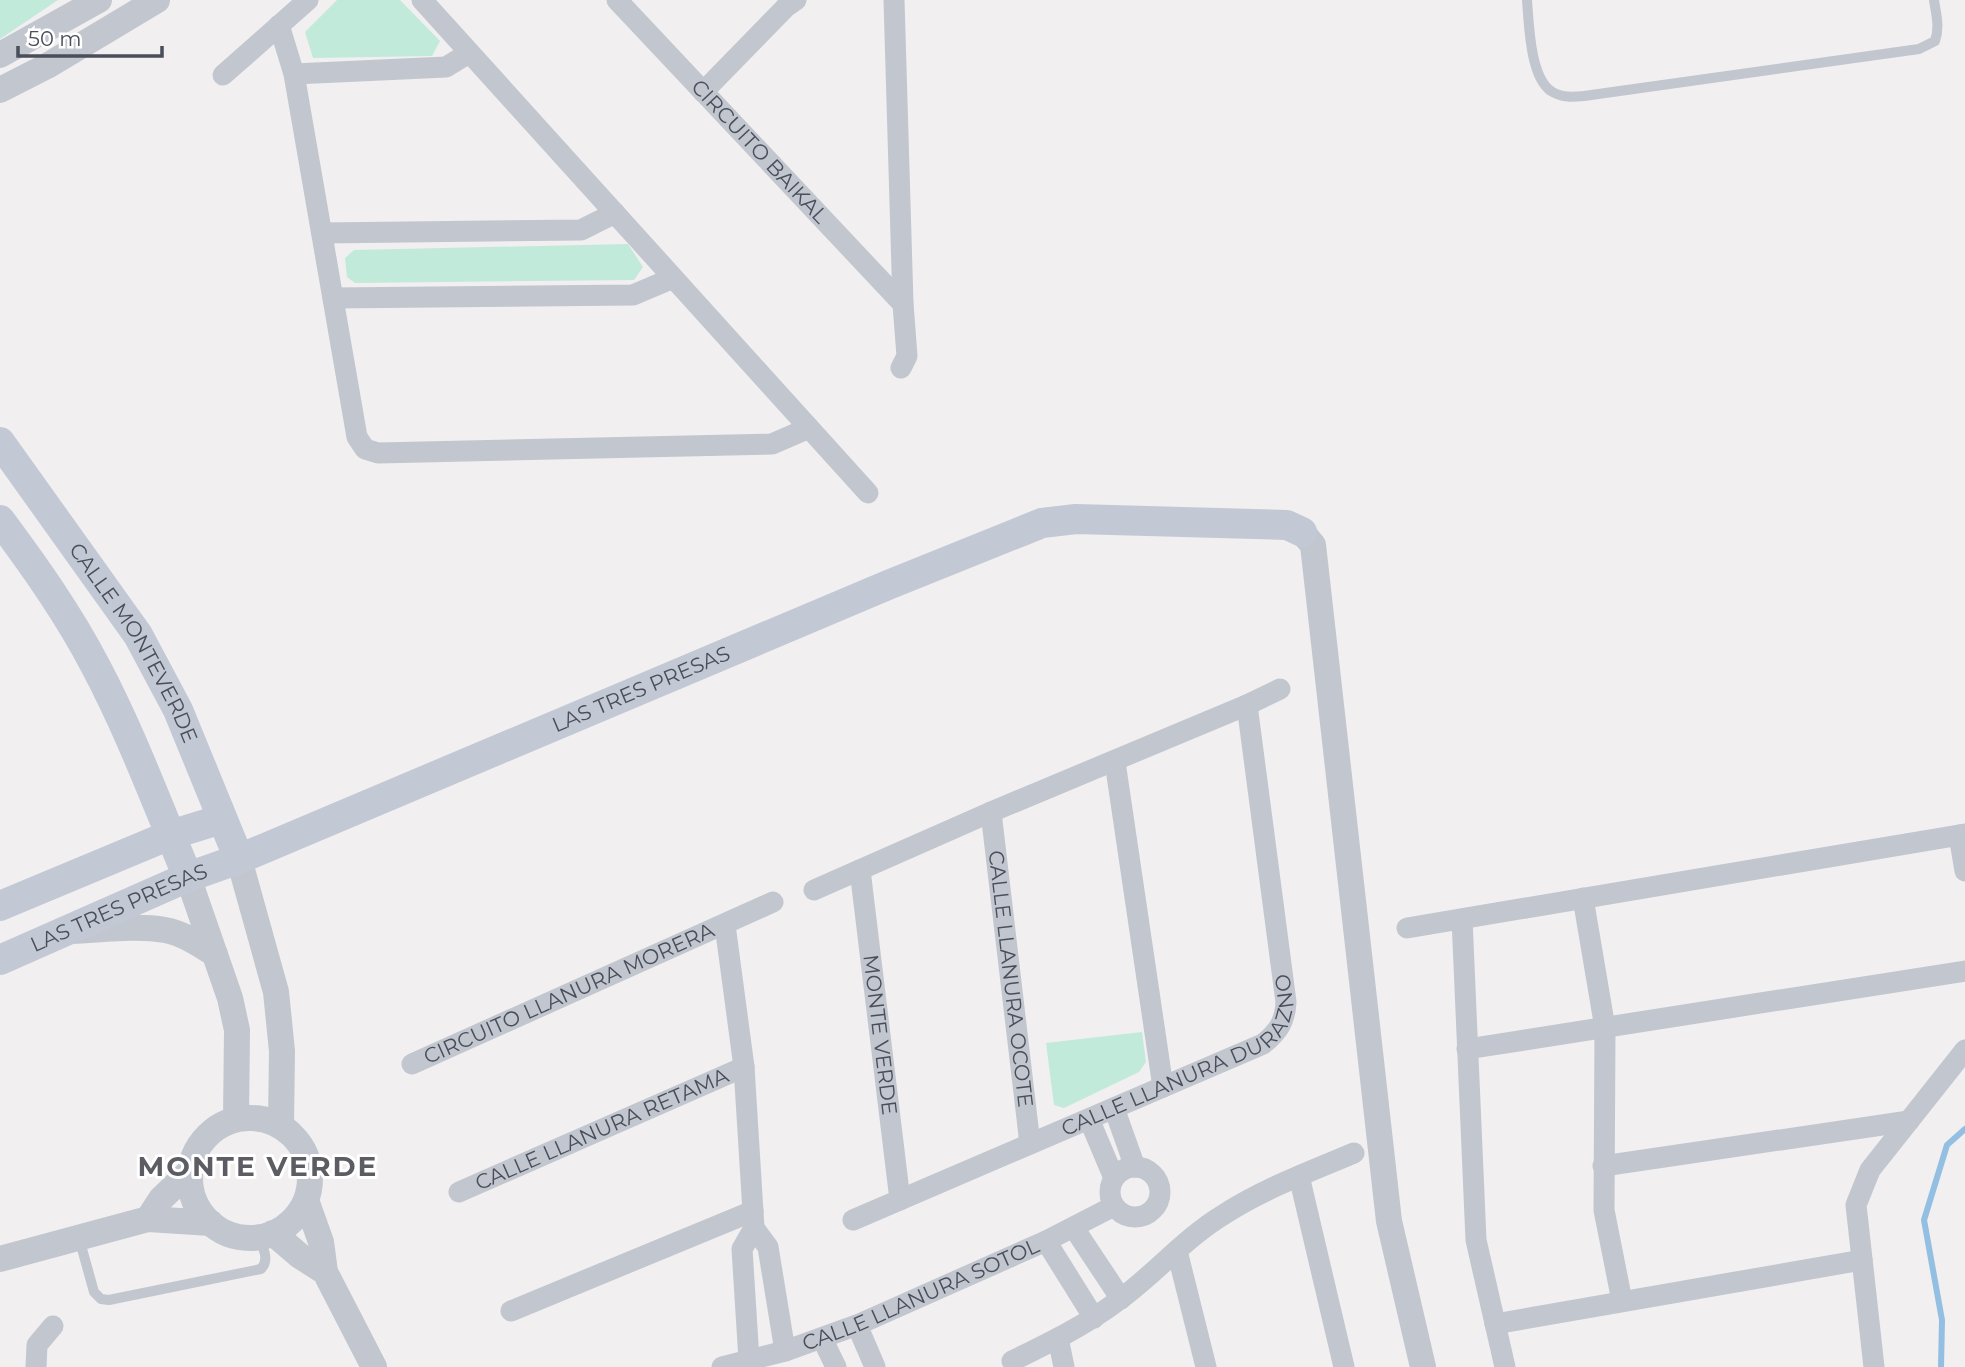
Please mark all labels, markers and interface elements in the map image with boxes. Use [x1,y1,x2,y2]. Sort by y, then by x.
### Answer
scale bar [18,14,161,58]
text: 50 m [28,26,82,51]
street label: CIRCUITO BAIKAL [686,74,834,229]
street label: CALLE MONTEVERDE [64,538,203,747]
street label: LAS TRES PRESAS [548,640,734,737]
street label: CALLE LLANURA OCOTE [984,849,1039,1109]
street label: LAS TRES PRESAS [26,858,211,957]
street label: CIRCUITO LLANURA MORERA [420,917,719,1069]
street label: MONTE VERDE [858,953,903,1116]
street label: CALLE LLANURA DURAZNO [1057,973,1299,1141]
street label: CALLE LLANURA RETAMA [471,1062,733,1195]
district label: MONTE VERDE [138,1149,378,1183]
street label: CALLE LLANURA SOTOL [799,1232,1044,1356]

